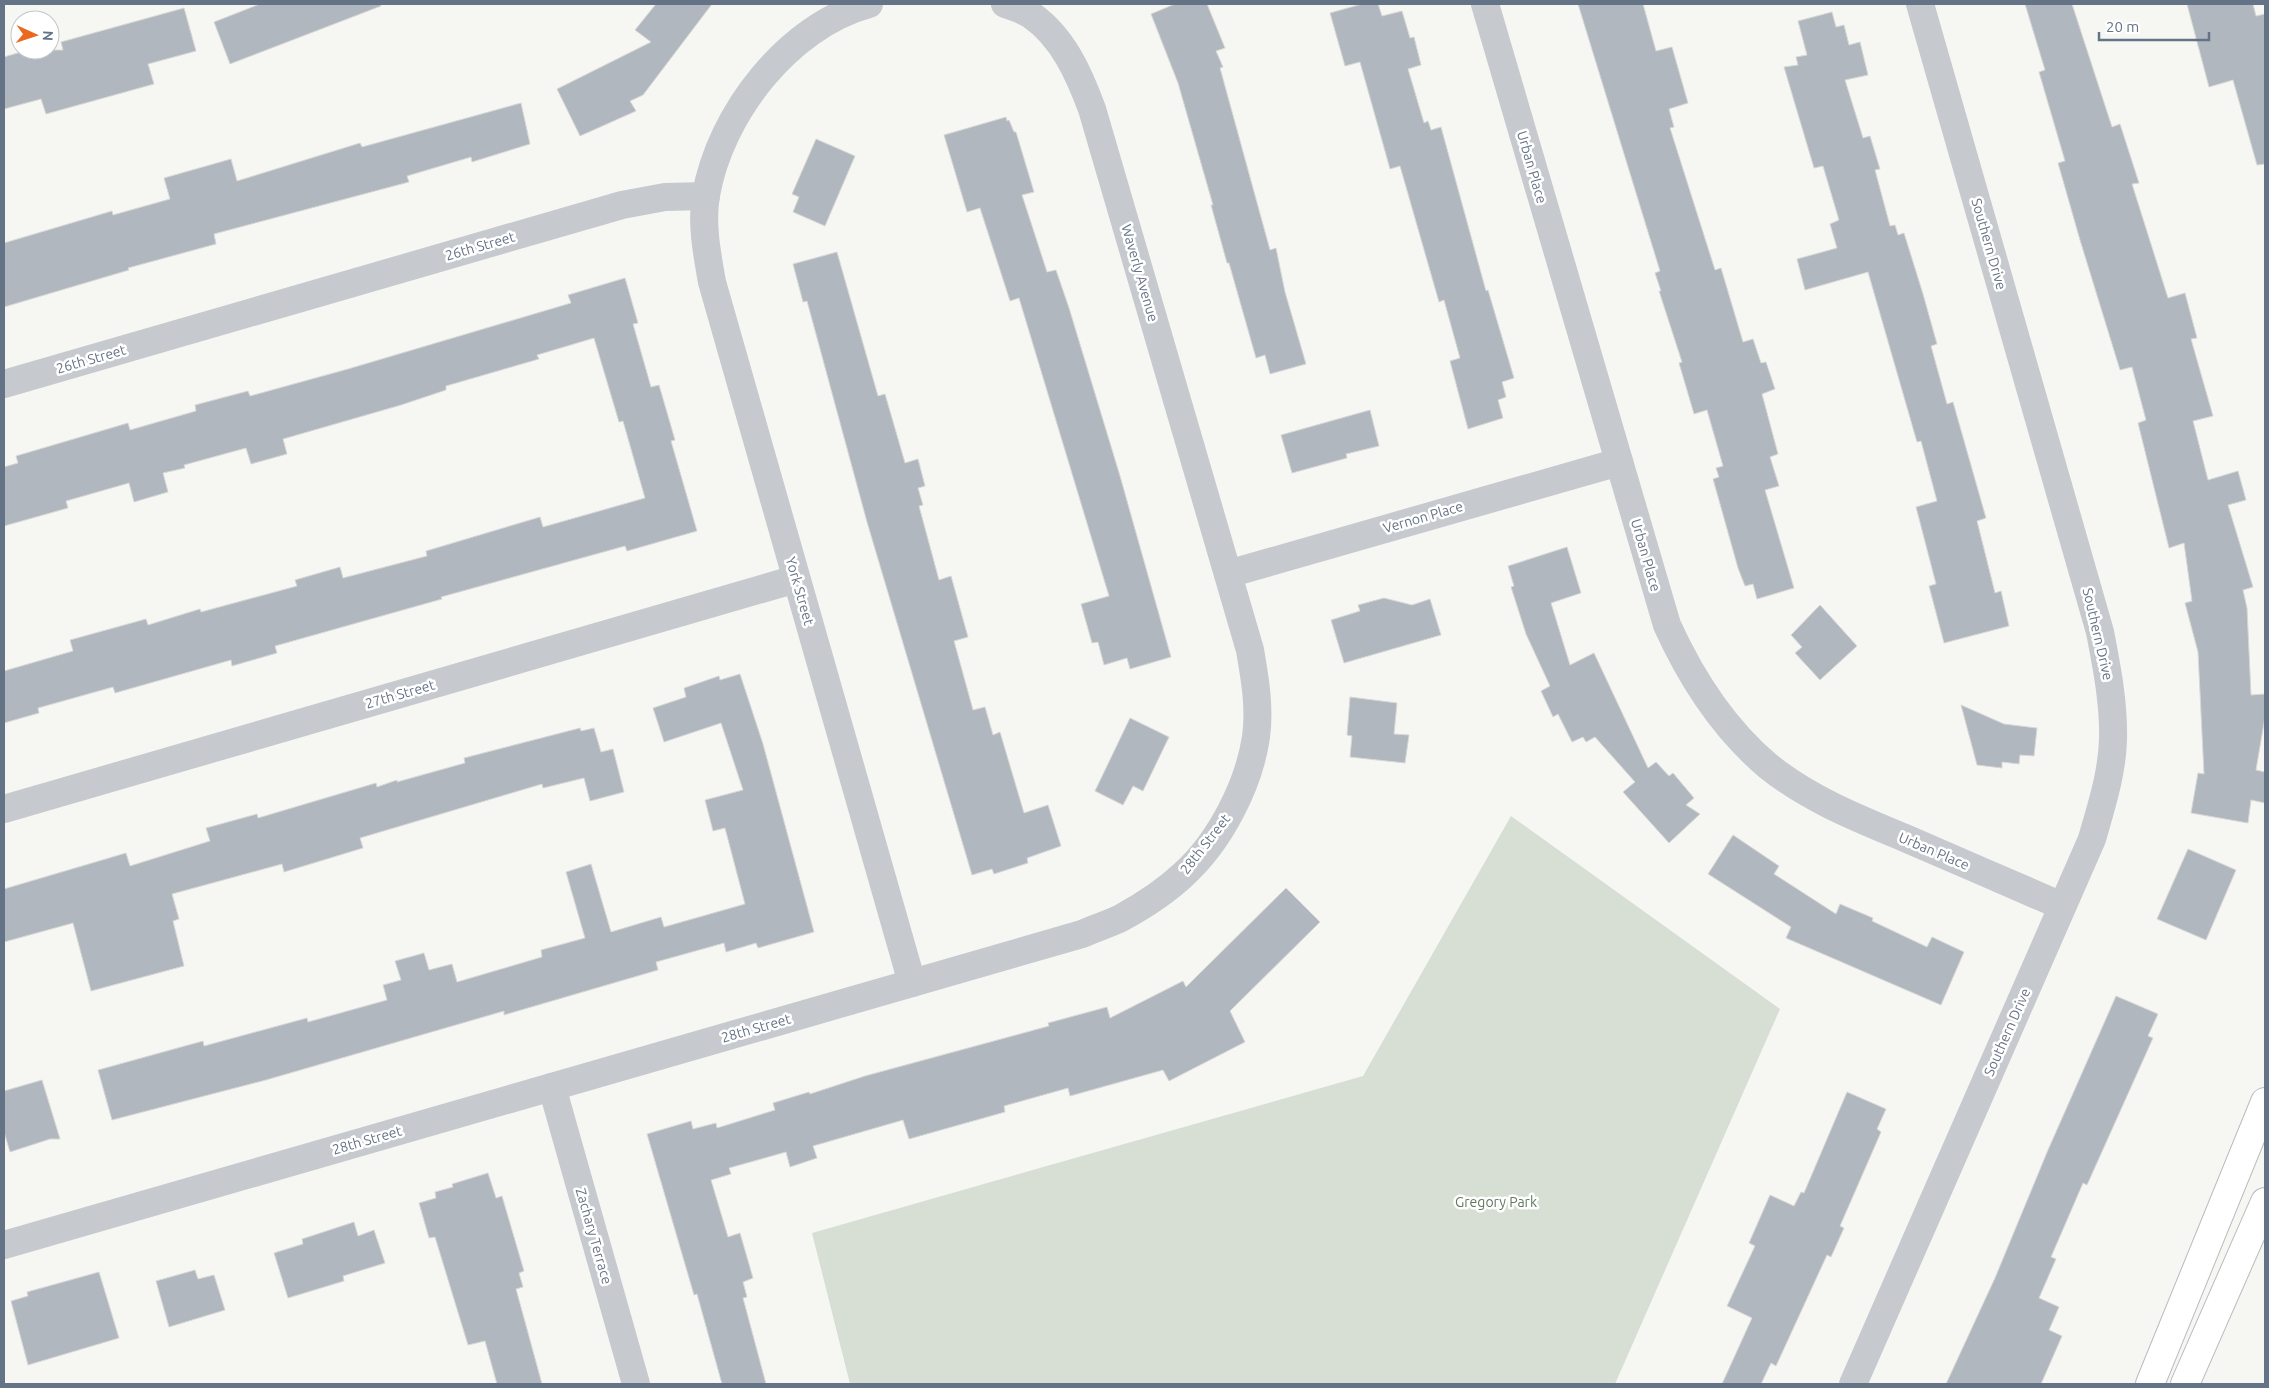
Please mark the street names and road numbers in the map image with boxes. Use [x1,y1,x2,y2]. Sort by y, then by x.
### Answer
street label: Urban Place [1514,129,1550,205]
street label: Southern Drive [1968,196,2010,292]
street label: Waverly Avenue [1118,223,1162,323]
street label: 26th Street [443,228,517,264]
street label: 26th Street [54,341,128,377]
street label: Vernon Place [1381,498,1465,536]
street label: Urban Place [1628,517,1664,593]
street label: York Street [783,555,818,627]
street label: Southern Drive [2080,586,2116,682]
street label: 27th Street [363,676,437,712]
street label: 28th Street [1177,810,1234,877]
street label: Urban Place [1896,829,1972,873]
street label: Southern Drive [1981,986,2033,1078]
street label: 28th Street [719,1010,793,1046]
street label: 28th Street [330,1122,404,1158]
street label: Zachary Terrace [573,1186,615,1286]

